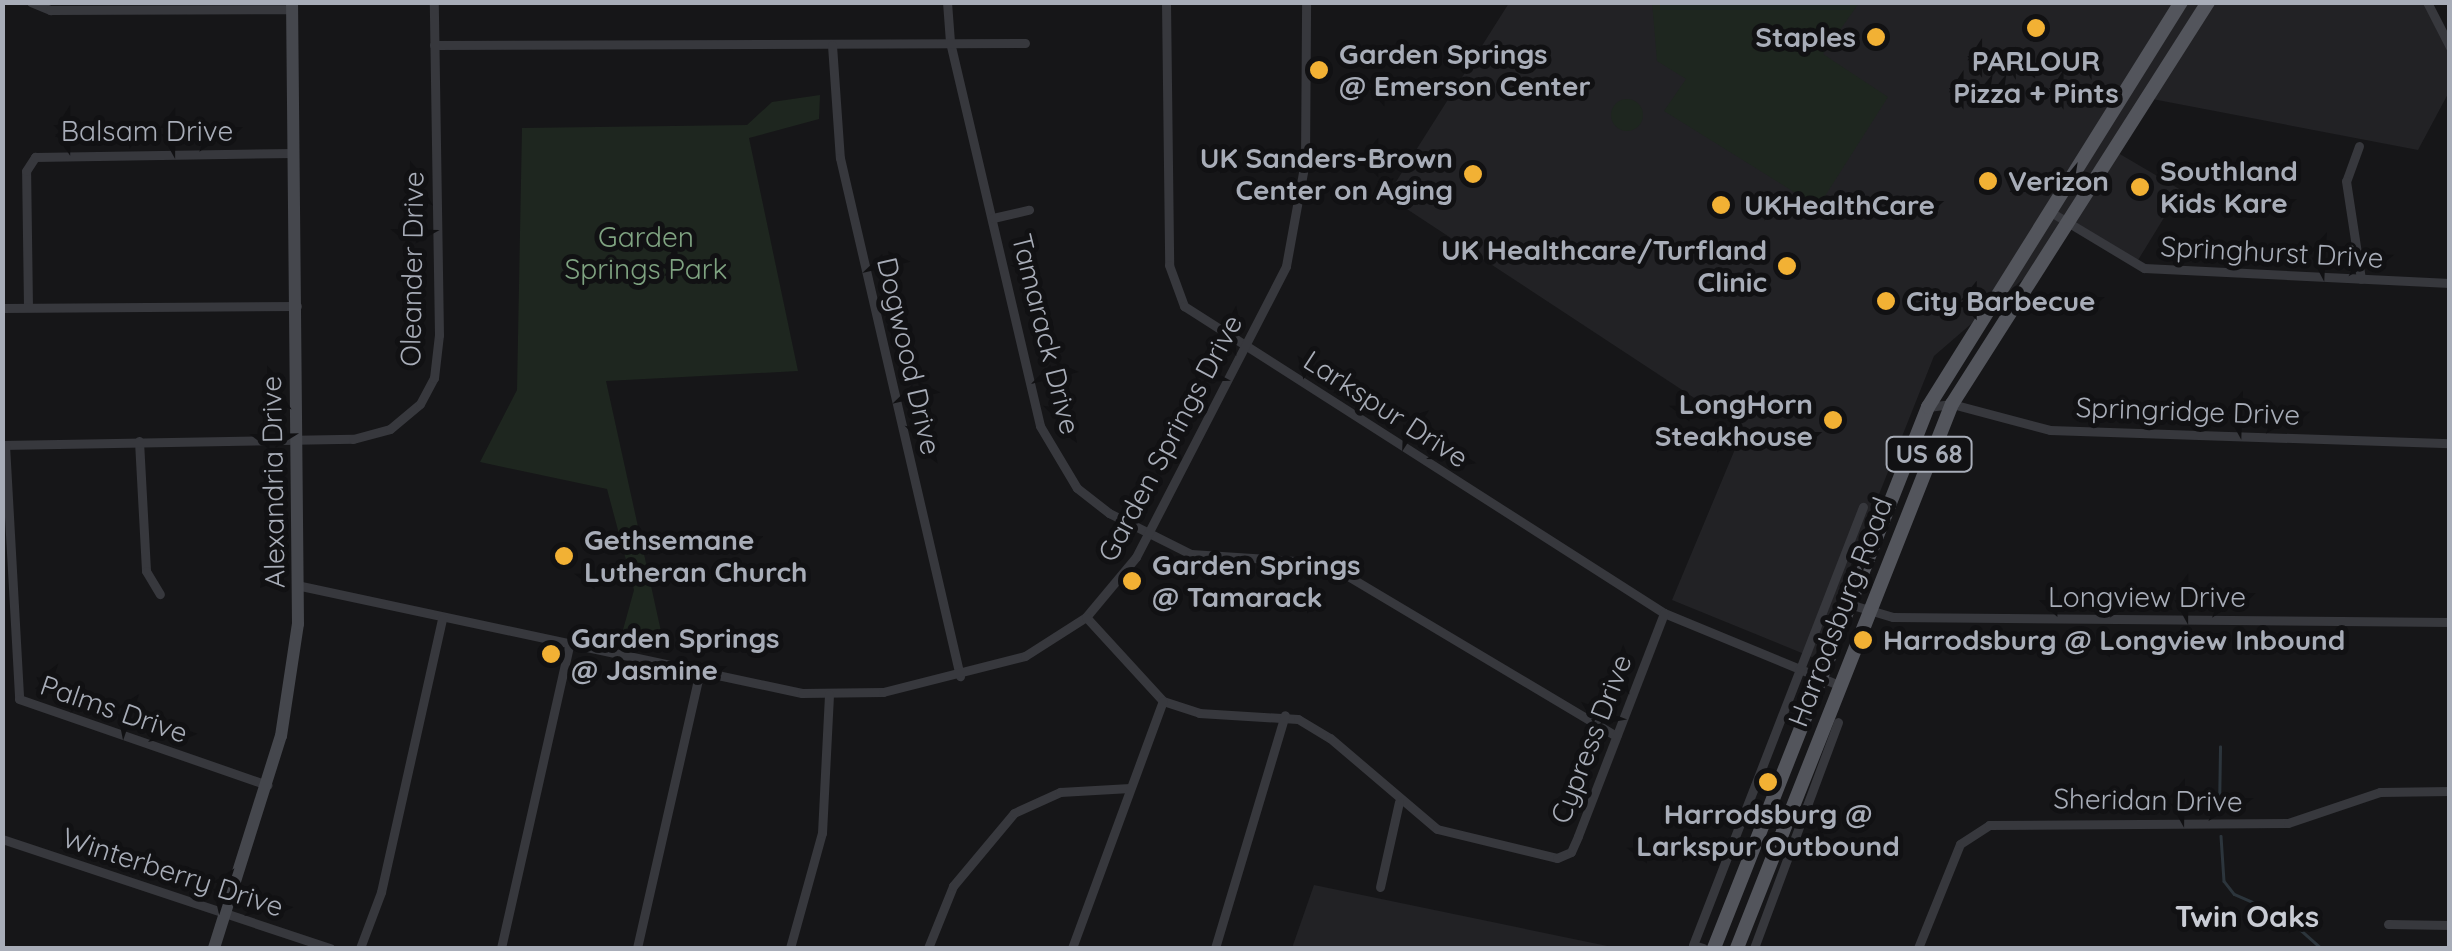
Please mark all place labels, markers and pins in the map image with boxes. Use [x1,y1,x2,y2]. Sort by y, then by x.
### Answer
marker: PARLOUR Pizza + Pints [2025,17,2047,39]
place label: Staples [1755,20,1856,54]
marker: Staples [1865,26,1887,48]
place label: Garden Springs @ Emerson Center [1339,37,1591,103]
place label: PARLOUR Pizza + Pints [1953,44,2119,110]
marker: Garden Springs @ Emerson Center [1308,59,1330,81]
place label: UK Sanders-Brown Center on Aging [1200,141,1453,207]
place label: Southland Kids Kare [2160,154,2298,220]
marker: UK Sanders-Brown Center on Aging [1462,163,1484,185]
place label: Verizon [2008,164,2109,198]
marker: Verizon [1977,170,1999,192]
marker: Southland Kids Kare [2129,176,2151,198]
place label: UKHealthCare [1744,188,1935,222]
marker: UKHealthCare [1708,192,1734,218]
place label: UK Healthcare/Turfland Clinic [1441,233,1767,299]
marker: UK Healthcare/Turfland Clinic [1776,255,1798,277]
place label: City Barbecue [1906,284,2096,318]
marker: City Barbecue [1875,290,1897,312]
place label: LongHorn Steakhouse [1655,387,1813,453]
marker: LongHorn Steakhouse [1822,409,1844,431]
place label: Gethsemane Lutheran Church [584,523,807,589]
marker: Gethsemane Lutheran Church [553,545,575,567]
place label: Garden Springs @ Tamarack [1152,548,1360,614]
marker: Garden Springs @ Tamarack [1121,570,1143,592]
place label: Garden Springs @ Jasmine [571,621,779,687]
place label: Harrodsburg @ Longview Inbound [1883,623,2345,657]
marker: Harrodsburg @ Longview Inbound [1852,629,1874,651]
marker: Garden Springs @ Jasmine [540,643,562,665]
marker: Harrodsburg @ Larkspur Outbound [1757,771,1779,793]
place label: Harrodsburg @ Larkspur Outbound [1636,797,1900,863]

